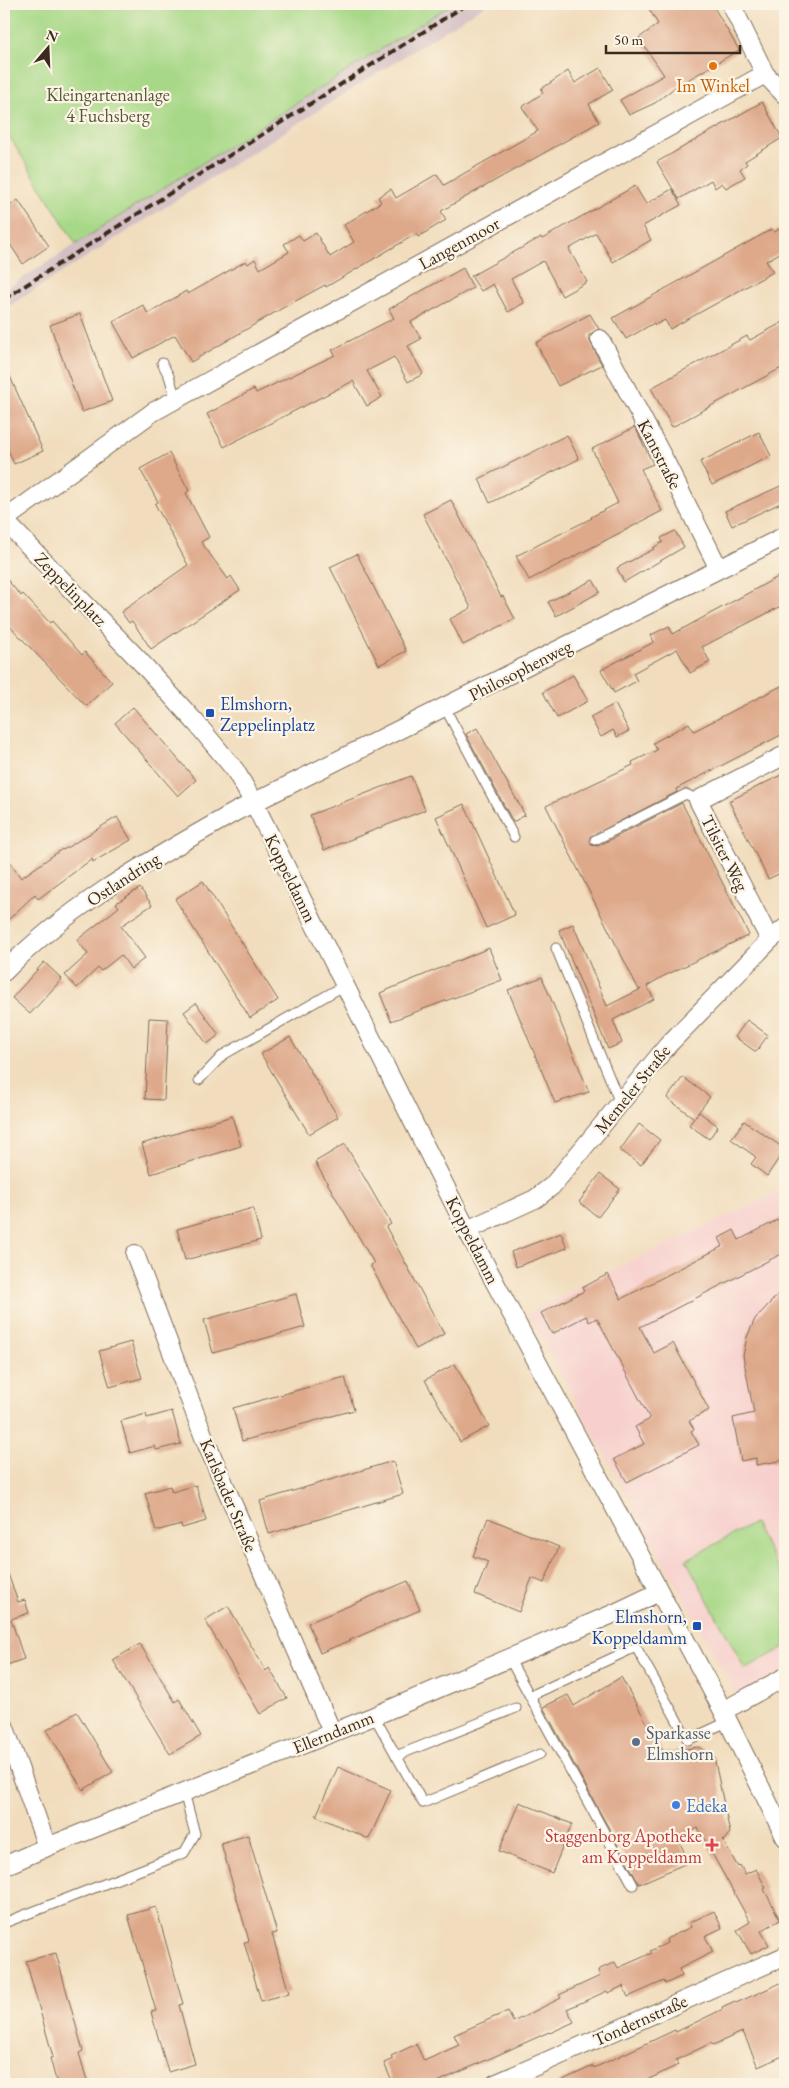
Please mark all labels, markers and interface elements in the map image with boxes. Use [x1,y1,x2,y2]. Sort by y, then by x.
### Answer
north arrow [22,22,72,72]
scale bar [606,22,740,54]
text: N [44,25,61,46]
text: 50 m [614,30,643,49]
marker: Im Winkel [707,60,719,72]
place label: Im Winkel [676,74,750,97]
park label: Kleingartenanlage 4 Fuchsberg [46,83,170,127]
street label: Langenmoor [414,211,504,275]
street label: Kantstraße [633,415,687,493]
street label: Zeppelinplatz [30,547,112,631]
street label: Philosophenweg [465,634,576,706]
place label: Elmshorn, Zeppelinplatz [220,692,315,736]
marker: Elmshorn, Zeppelinplatz [204,707,216,719]
street label: Tilsiter Weg [696,811,754,895]
street label: Koppeldamm [260,830,322,926]
street label: Ostlandring [82,847,164,911]
street label: Memeler Straße [589,1040,675,1138]
street label: Koppeldamm [441,1192,505,1288]
street label: Karlsbader Straße [195,1435,263,1555]
place label: Elmshorn, Koppeldamm [592,1605,687,1649]
marker: Elmshorn, Koppeldamm [691,1620,703,1632]
street label: Ellerndamm [289,1705,377,1759]
place label: Sparkasse Elmshorn [646,1721,714,1765]
marker: Sparkasse Elmshorn [630,1736,642,1748]
place label: Edeka [686,1794,728,1817]
marker: Edeka [670,1799,682,1811]
place label: Staggenborg Apotheke am Koppeldamm [545,1824,702,1868]
marker: Staggenborg Apotheke am Koppeldamm [706,1839,718,1851]
street label: Tondernstraße [589,1989,691,2051]

